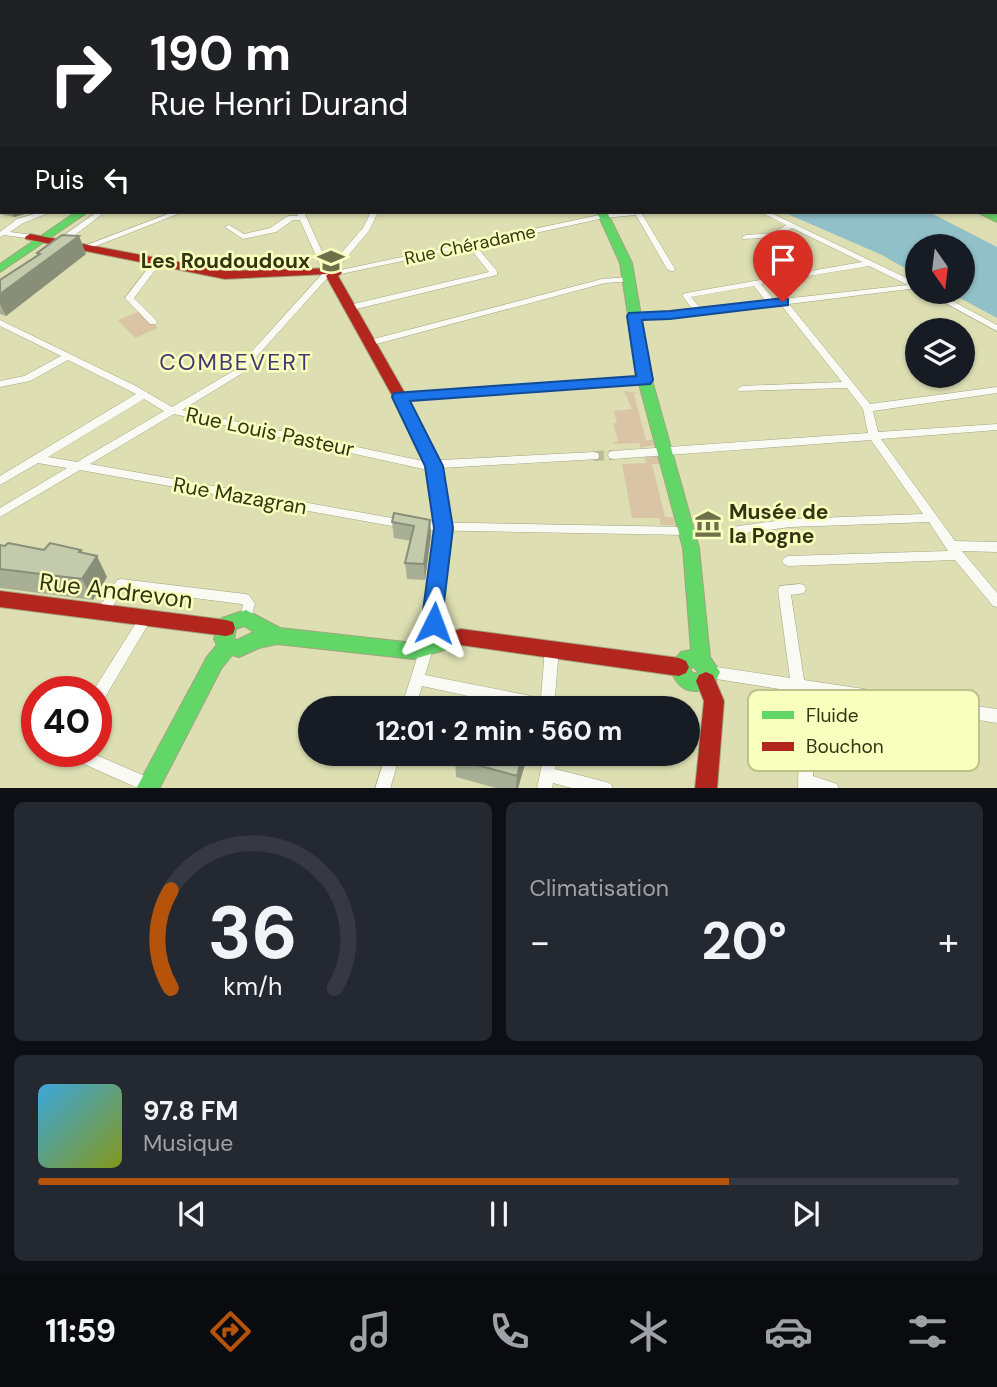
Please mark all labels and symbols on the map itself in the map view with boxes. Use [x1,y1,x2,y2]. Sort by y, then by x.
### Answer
street label: Rue Chéradame [402,219,538,271]
pin [753,230,813,302]
north arrow [905,234,975,304]
school or university icon: Les Roudoudoux [316,246,346,276]
place label: Les Roudoudoux [141,247,310,275]
district label: COMBEVERT [159,347,313,377]
street label: Rue Louis Pasteur [183,401,357,464]
street label: Rue Mazagran [171,470,309,522]
place label: Musée de la Pogne [729,498,828,550]
museum icon: Musée de la Pogne [693,509,723,539]
street label: Rue Andrevon [38,566,195,615]
position arrow [397,586,471,660]
speed limit sign: 40 [21,676,112,767]
legend [748,690,979,771]
text: Fluide [806,703,859,728]
text: Bouchon [806,734,884,759]

